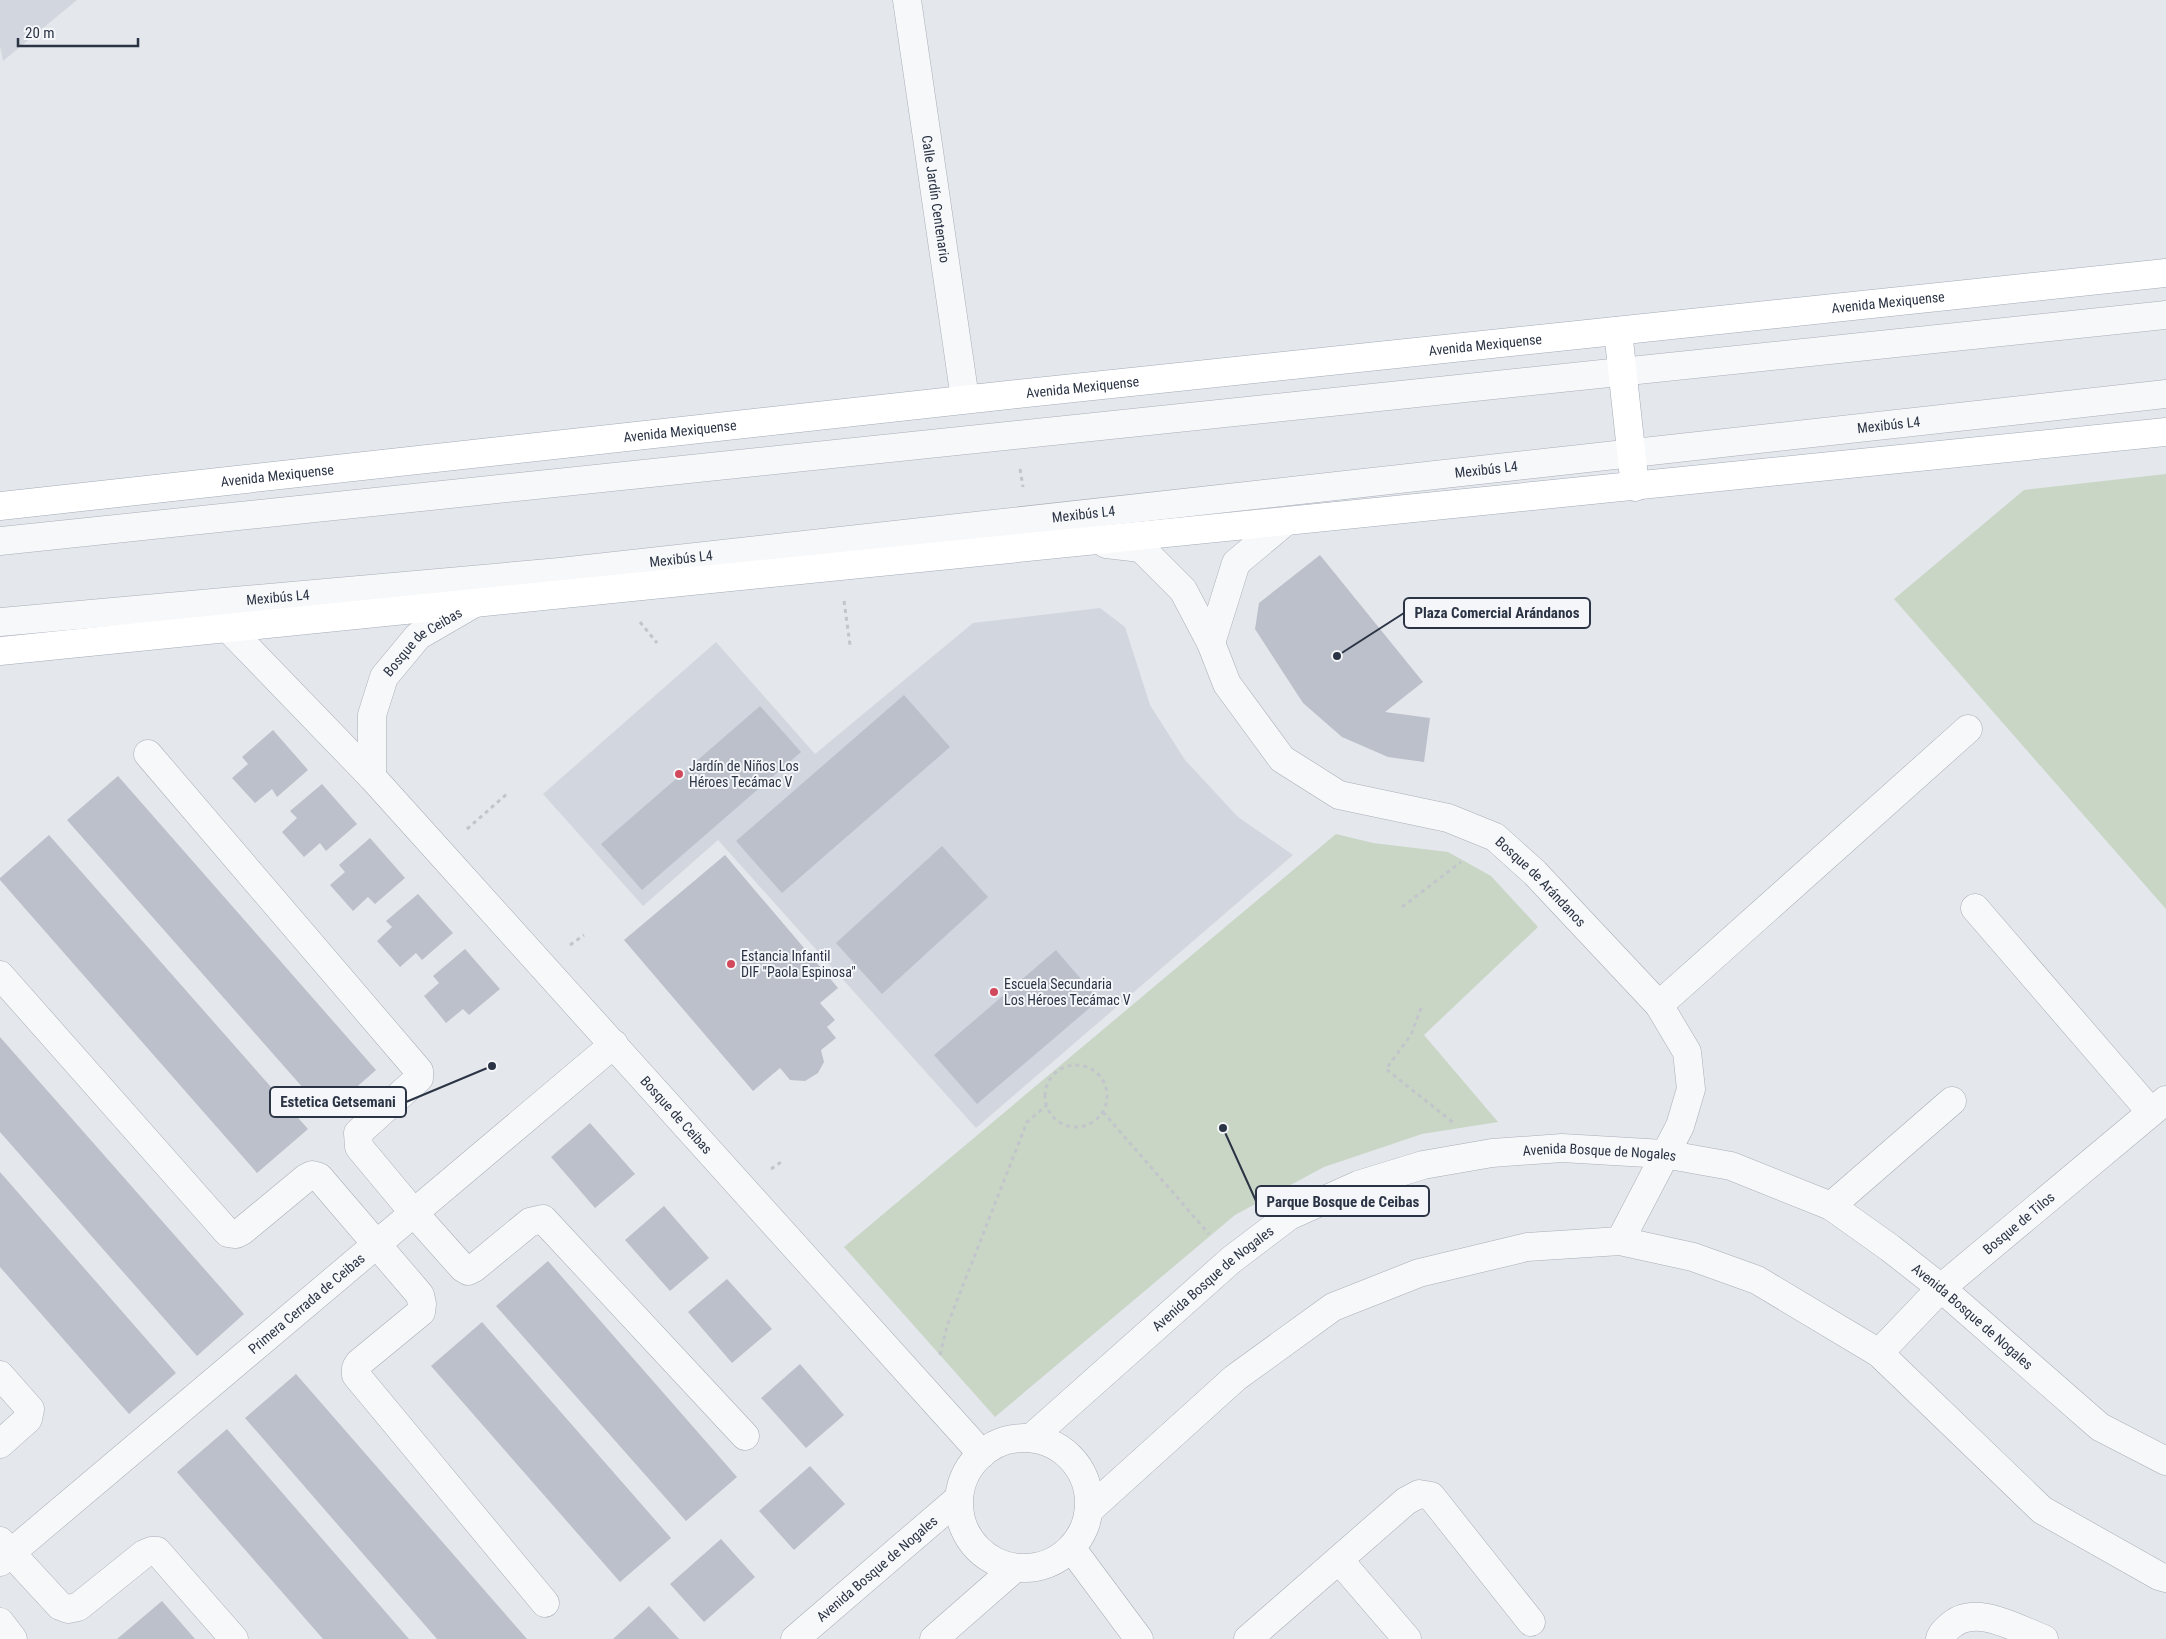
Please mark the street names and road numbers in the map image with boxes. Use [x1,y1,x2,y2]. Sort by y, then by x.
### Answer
street label: Calle Jardín Centenario [919,134,953,264]
street label: Avenida Mexiquense [1831,288,1946,316]
street label: Avenida Mexiquense [1428,331,1543,359]
street label: Avenida Mexiquense [1025,373,1140,401]
street label: Mexibús L4 [1856,413,1921,436]
street label: Avenida Mexiquense [623,417,738,445]
street label: Mexibús L4 [1454,458,1519,481]
street label: Avenida Mexiquense [220,461,335,490]
street label: Mexibús L4 [1051,503,1116,525]
street label: Mexibús L4 [649,547,714,570]
street label: Mexibús L4 [246,586,310,608]
street label: Bosque de Ceibas [380,604,465,679]
street label: Bosque de Arándanos [1492,833,1589,930]
street label: Bosque de Ceibas [637,1073,716,1157]
street label: Avenida Bosque de Nogales [1522,1140,1678,1164]
street label: Bosque de Tilos [1980,1189,2058,1258]
street label: Avenida Bosque de Nogales [1149,1223,1277,1334]
street label: Primera Cerrada de Ceibas [245,1250,368,1357]
street label: Avenida Bosque de Nogales [1909,1260,2036,1373]
street label: Avenida Bosque de Nogales [813,1512,941,1625]

